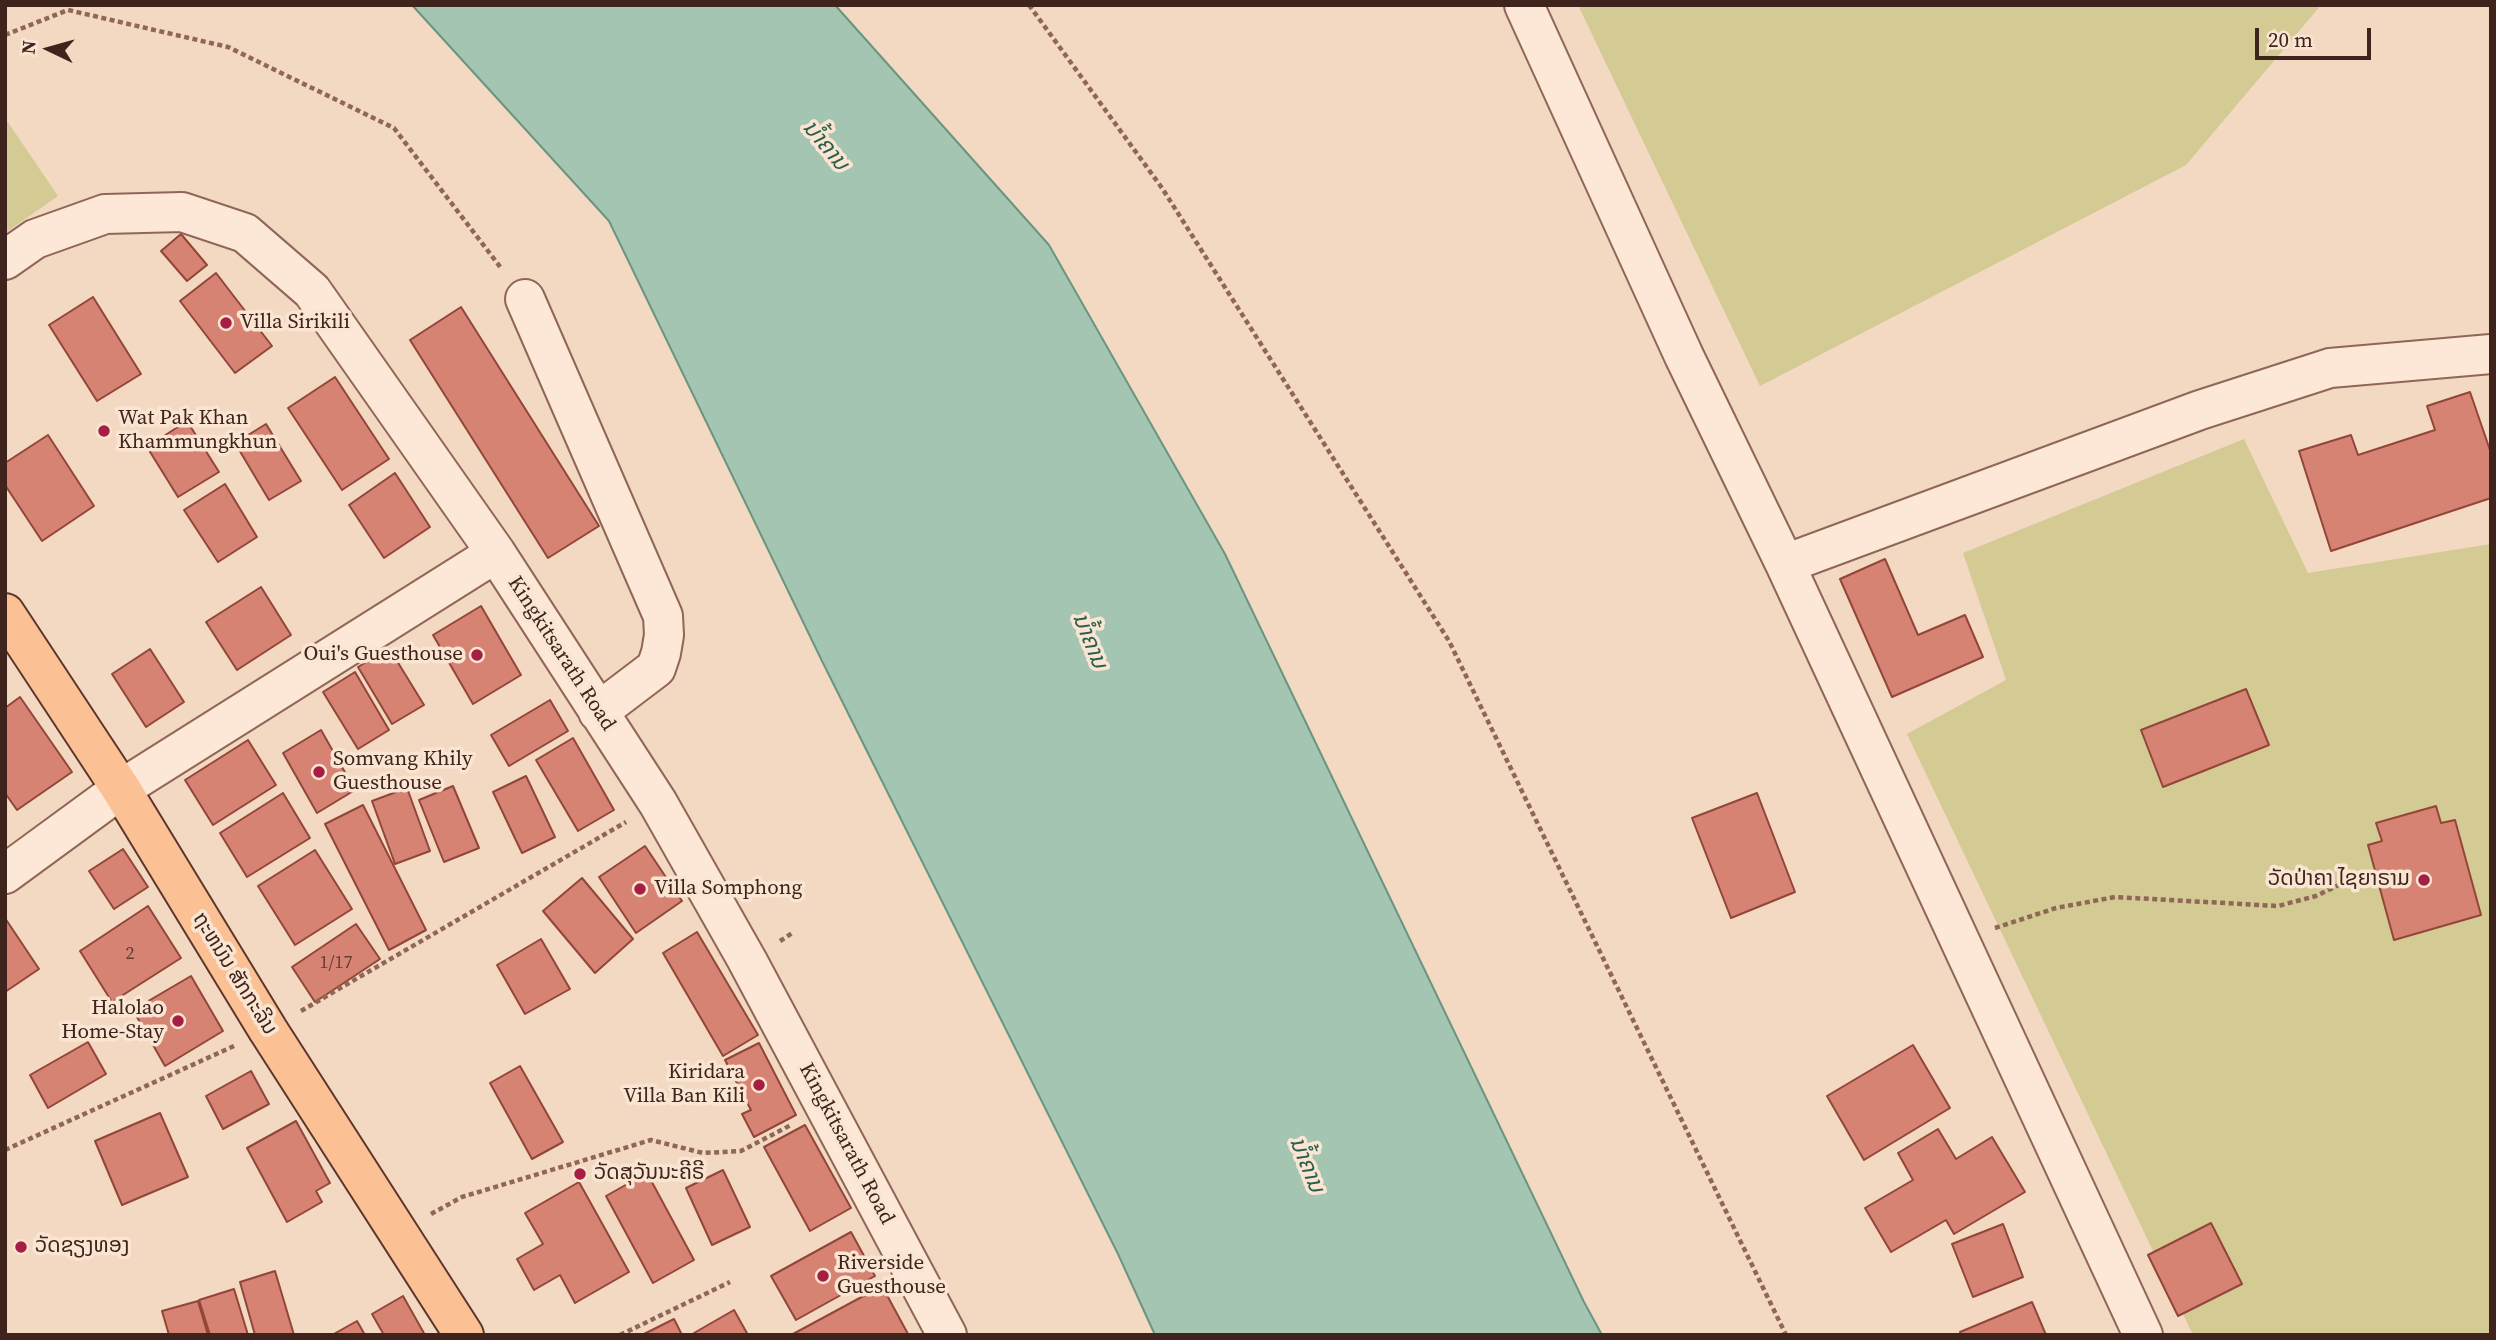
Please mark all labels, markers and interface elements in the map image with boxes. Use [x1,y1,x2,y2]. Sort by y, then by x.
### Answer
north arrow [14,14,84,84]
scale bar [2258,14,2374,58]
text: 20 m [2268,25,2313,54]
text: N [15,39,42,55]
water label: ນ້ຳຄານ [796,115,854,177]
place label: Villa Sirikili [240,310,350,336]
marker: Villa Sirikili [218,315,234,331]
place label: Wat Pak Khan Khammungkhun [118,406,278,456]
marker: Wat Pak Khan Khammungkhun [96,423,112,439]
street label: Kingkitsarath Road [502,572,620,736]
water label: ນ້ຳຄານ [1065,609,1113,673]
place label: Oui's Guesthouse [303,642,463,668]
marker: Oui's Guesthouse [469,647,485,663]
place label: Somvang Khily Guesthouse [333,747,473,797]
marker: Somvang Khily Guesthouse [311,764,327,780]
place label: ວັດປ່າຄາ ໄຊຍາຣາມ [2268,867,2410,893]
marker: ວັດປ່າຄາ ໄຊຍາຣາມ [2416,872,2432,888]
place label: Villa Somphong [654,876,802,902]
marker: Villa Somphong [632,881,648,897]
street label: ຖະຫນົນ ສັກກະລິນ [186,908,282,1040]
house number: 2 [126,943,134,965]
house number: 1/17 [320,952,352,974]
place label: Halolao Home-Stay [61,996,164,1046]
marker: Halolao Home-Stay [170,1013,186,1029]
street label: Kingkitsarath Road [793,1059,899,1229]
place label: Kiridara Villa Ban Kili [623,1060,745,1110]
marker: Kiridara Villa Ban Kili [751,1077,767,1093]
water label: ນ້ຳຄານ [1282,1133,1330,1197]
place label: ວັດສຸວັນນະຄີຣີ [594,1161,705,1187]
marker: ວັດສຸວັນນະຄີຣີ [572,1166,588,1182]
place label: ວັດຊຽງທອງ [35,1234,129,1260]
marker: ວັດຊຽງທອງ [13,1239,29,1255]
place label: Riverside Guesthouse [837,1251,946,1301]
marker: Riverside Guesthouse [815,1268,831,1284]

